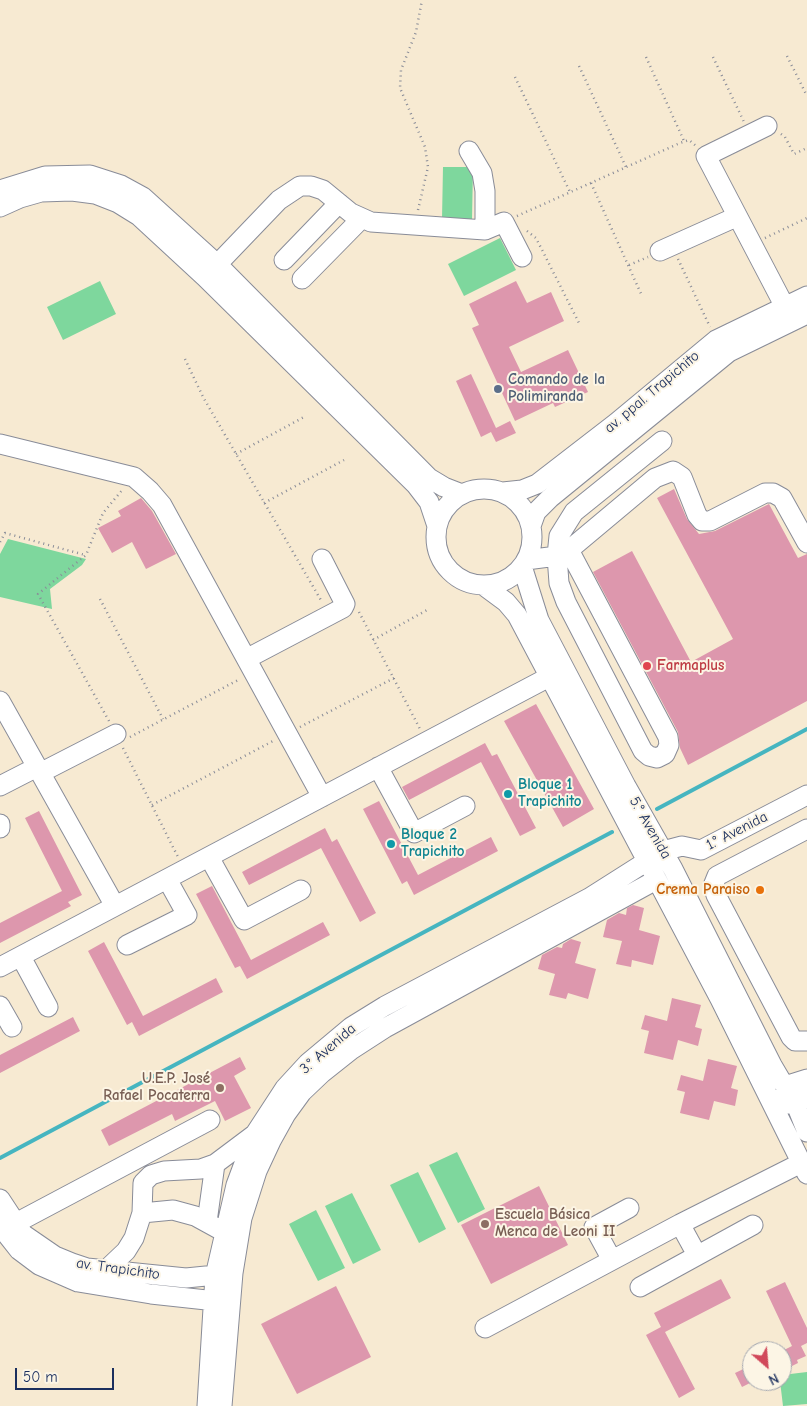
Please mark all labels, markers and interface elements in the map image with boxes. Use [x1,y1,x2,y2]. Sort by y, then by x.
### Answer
street label: av. ppal. Trapichito [601,347,703,437]
place label: Comando de la Polimiranda [508,371,605,406]
marker: Comando de la Polimiranda [492,383,504,395]
place label: Farmaplus [657,657,724,675]
marker: Farmaplus [641,660,653,672]
place label: Bloque 1 Trapichito [518,776,581,811]
marker: Bloque 1 Trapichito [502,788,514,800]
street label: 5.° Avenida [625,794,675,862]
street label: 1.° Avenida [703,808,771,854]
place label: Bloque 2 Trapichito [401,826,464,861]
marker: Bloque 2 Trapichito [385,838,397,850]
place label: Crema Paraiso [656,881,750,899]
marker: Crema Paraiso [754,884,766,896]
street label: 3.° Avenida [296,1020,360,1078]
place label: U.E.P. José Rafael Pocaterra [103,1070,210,1105]
marker: U.E.P. José Rafael Pocaterra [214,1082,226,1094]
place label: Escuela Básica Menca de Leoni II [495,1206,615,1241]
marker: Escuela Básica Menca de Leoni II [479,1218,491,1230]
street label: av. Trapichito [75,1254,161,1284]
north arrow [742,1341,792,1391]
scale bar [18,1358,116,1390]
text: 50 m [23,1368,58,1386]
text: N [766,1369,782,1389]

